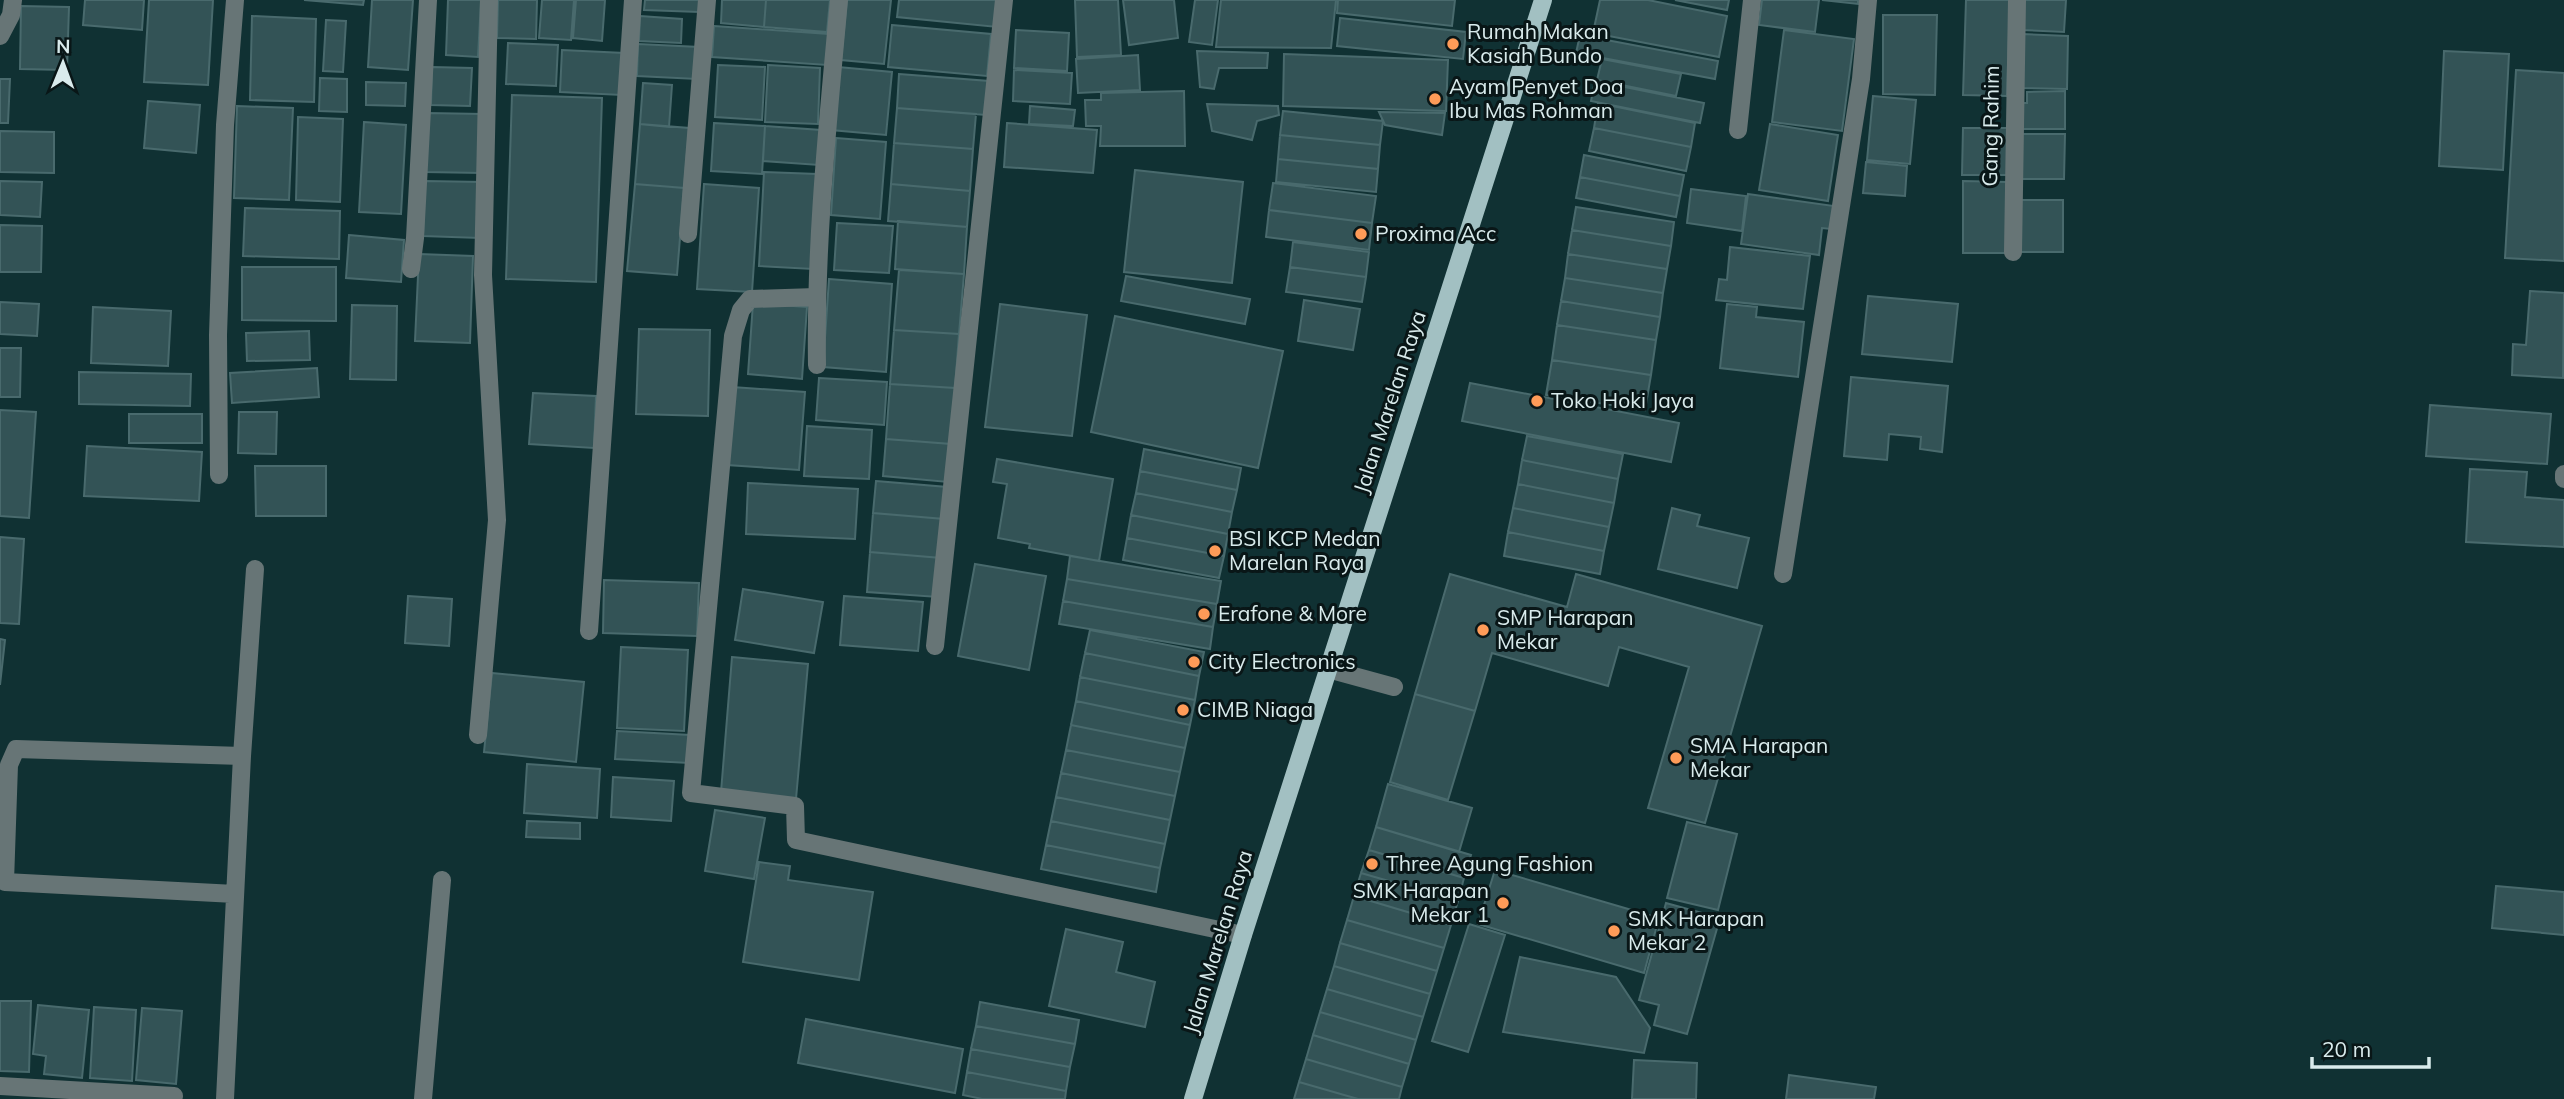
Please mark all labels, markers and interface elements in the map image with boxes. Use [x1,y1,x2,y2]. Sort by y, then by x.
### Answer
place label: Rumah Makan Kasiah Bundo [1467,18,1609,68]
north arrow [28,28,98,98]
text: N [56,34,71,58]
marker: Rumah Makan Kasiah Bundo [1445,36,1461,52]
street label: Gang Rahim [1976,65,2004,187]
place label: Ayam Penyet Doa Ibu Mas Rohman [1449,73,1624,123]
marker: Ayam Penyet Doa Ibu Mas Rohman [1427,91,1443,107]
place label: Proxima Acc [1375,220,1496,246]
marker: Proxima Acc [1353,226,1369,242]
street label: Jalan Marelan Raya [1347,307,1431,496]
place label: Toko Hoki Jaya [1551,387,1694,413]
marker: Toko Hoki Jaya [1529,393,1545,409]
place label: BSI KCP Medan Marelan Raya [1229,525,1380,575]
marker: BSI KCP Medan Marelan Raya [1207,543,1223,559]
place label: Erafone & More [1218,600,1367,626]
place label: SMP Harapan Mekar [1497,604,1634,654]
marker: Erafone & More [1196,606,1212,622]
marker: SMP Harapan Mekar [1475,622,1491,638]
place label: City Electronics [1208,648,1356,674]
marker: City Electronics [1186,654,1202,670]
place label: CIMB Niaga [1197,696,1313,722]
marker: CIMB Niaga [1175,702,1191,718]
place label: SMA Harapan Mekar [1690,732,1828,782]
marker: SMA Harapan Mekar [1668,750,1684,766]
street label: Jalan Marelan Raya [1177,847,1257,1037]
place label: Three Agung Fashion [1386,850,1593,876]
marker: Three Agung Fashion [1364,856,1380,872]
place label: SMK Harapan Mekar 1 [1353,877,1489,927]
marker: SMK Harapan Mekar 1 [1495,895,1511,911]
place label: SMK Harapan Mekar 2 [1628,905,1764,955]
marker: SMK Harapan Mekar 2 [1606,923,1622,939]
scale bar [2312,1026,2429,1070]
text: 20 m [2322,1036,2371,1062]

